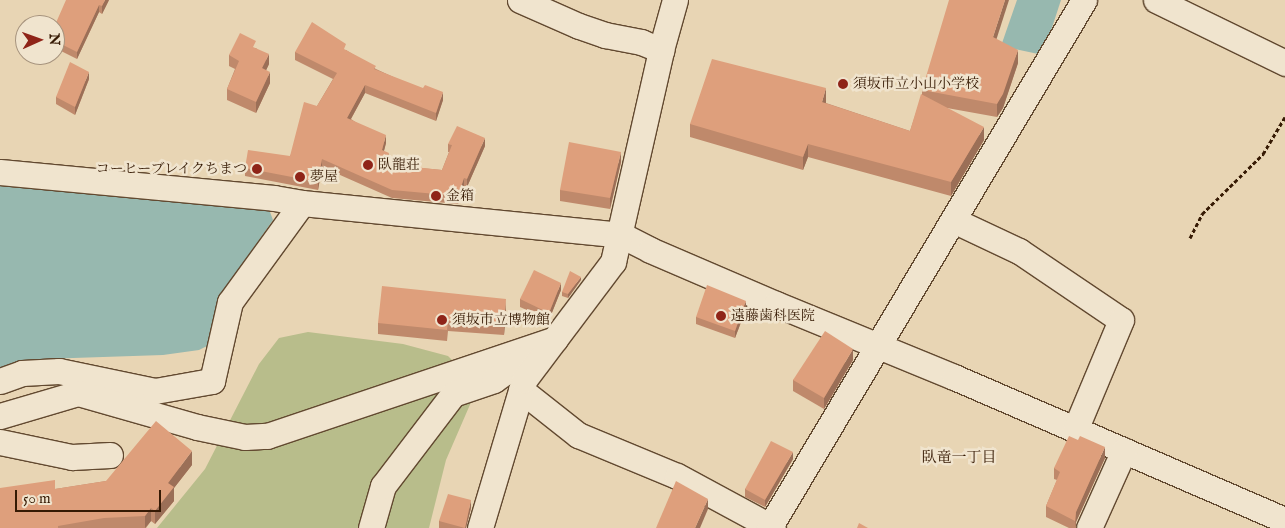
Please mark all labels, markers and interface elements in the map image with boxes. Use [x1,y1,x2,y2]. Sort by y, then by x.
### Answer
north arrow [15,15,65,65]
text: N [45,33,63,46]
place label: 須坂市立小山小学校 [853,76,979,92]
marker: 須坂市立小山小学校 [837,78,849,90]
place label: 臥龍荘 [378,157,420,173]
marker: 臥龍荘 [362,159,374,171]
place label: コーヒーブレイクちまつ [94,161,247,177]
marker: コーヒーブレイクちまつ [251,163,263,175]
place label: 夢屋 [310,169,338,185]
marker: 夢屋 [294,171,306,183]
place label: 金箱 [446,188,474,204]
marker: 金箱 [430,190,442,202]
place label: 遠藤歯科医院 [731,308,815,324]
marker: 遠藤歯科医院 [715,310,727,322]
place label: 須坂市立博物館 [452,312,550,328]
marker: 須坂市立博物館 [436,314,448,326]
district label: 臥竜一丁目 [922,449,996,467]
scale bar [18,480,164,512]
text: 50 m [23,489,51,508]

